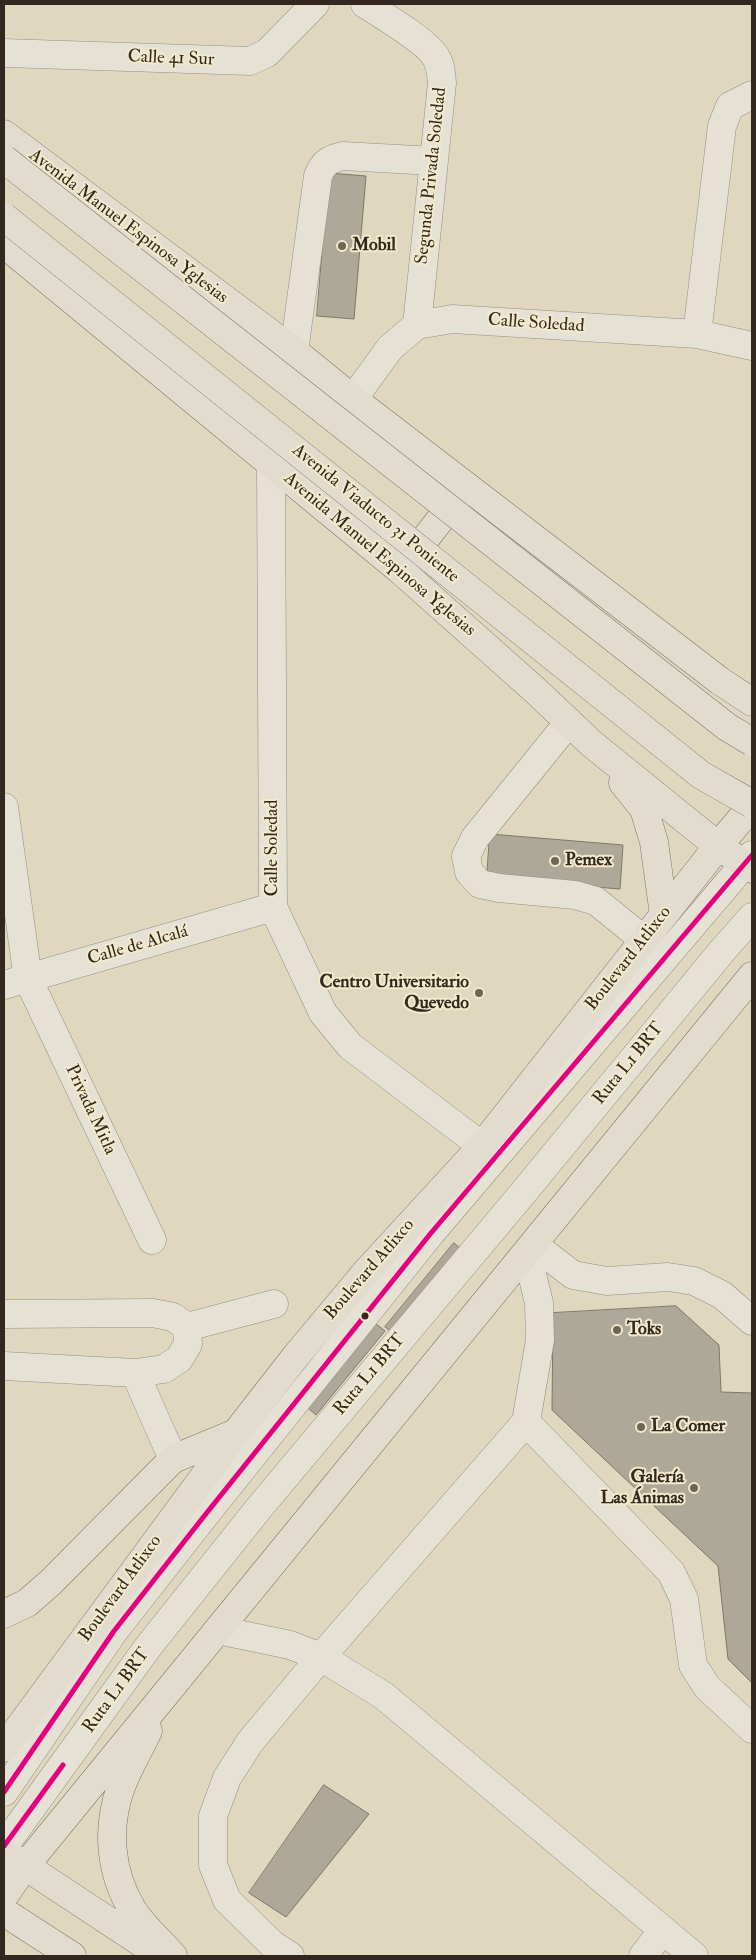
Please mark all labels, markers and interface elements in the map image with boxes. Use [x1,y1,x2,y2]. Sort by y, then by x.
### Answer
street label: Calle 41 Sur [127,47,215,71]
street label: Segunda Privada Soledad [412,86,452,266]
street label: Avenida Manuel Espinosa Yglesias [24,145,232,309]
place label: Mobil [352,235,396,257]
marker: Mobil [336,240,348,252]
street label: Calle Soledad [487,310,585,338]
street label: Avenida Viaducto 31 Poniente [287,440,463,588]
street label: Avenida Manuel Espinosa Yglesias [279,468,479,642]
street label: Calle Soledad [262,800,284,896]
place label: Pemex [565,850,612,872]
marker: Pemex [549,855,561,867]
street label: Boulevard Atlixco [582,902,676,1016]
street label: Calle de Alcalá [85,921,191,971]
place label: Centro Universitario Quevedo [320,972,469,1014]
marker: Centro Universitario Quevedo [473,987,485,999]
street label: Ruta L1 BRT [589,1018,669,1110]
street label: Privada Mitla [60,1062,120,1158]
street label: Boulevard Atlixco [320,1215,420,1325]
unlabelled marker [360,1311,370,1321]
place label: Toks [627,1319,661,1341]
marker: Toks [611,1324,623,1336]
street label: Ruta L1 BRT [330,1330,410,1420]
place label: La Comer [651,1416,725,1438]
marker: La Comer [635,1421,647,1433]
place label: Galería Las Ánimas [601,1467,684,1510]
marker: Galería Las Ánimas [688,1482,700,1494]
street label: Boulevard Atlixco [75,1531,167,1647]
street label: Ruta L1 BRT [79,1644,155,1738]

